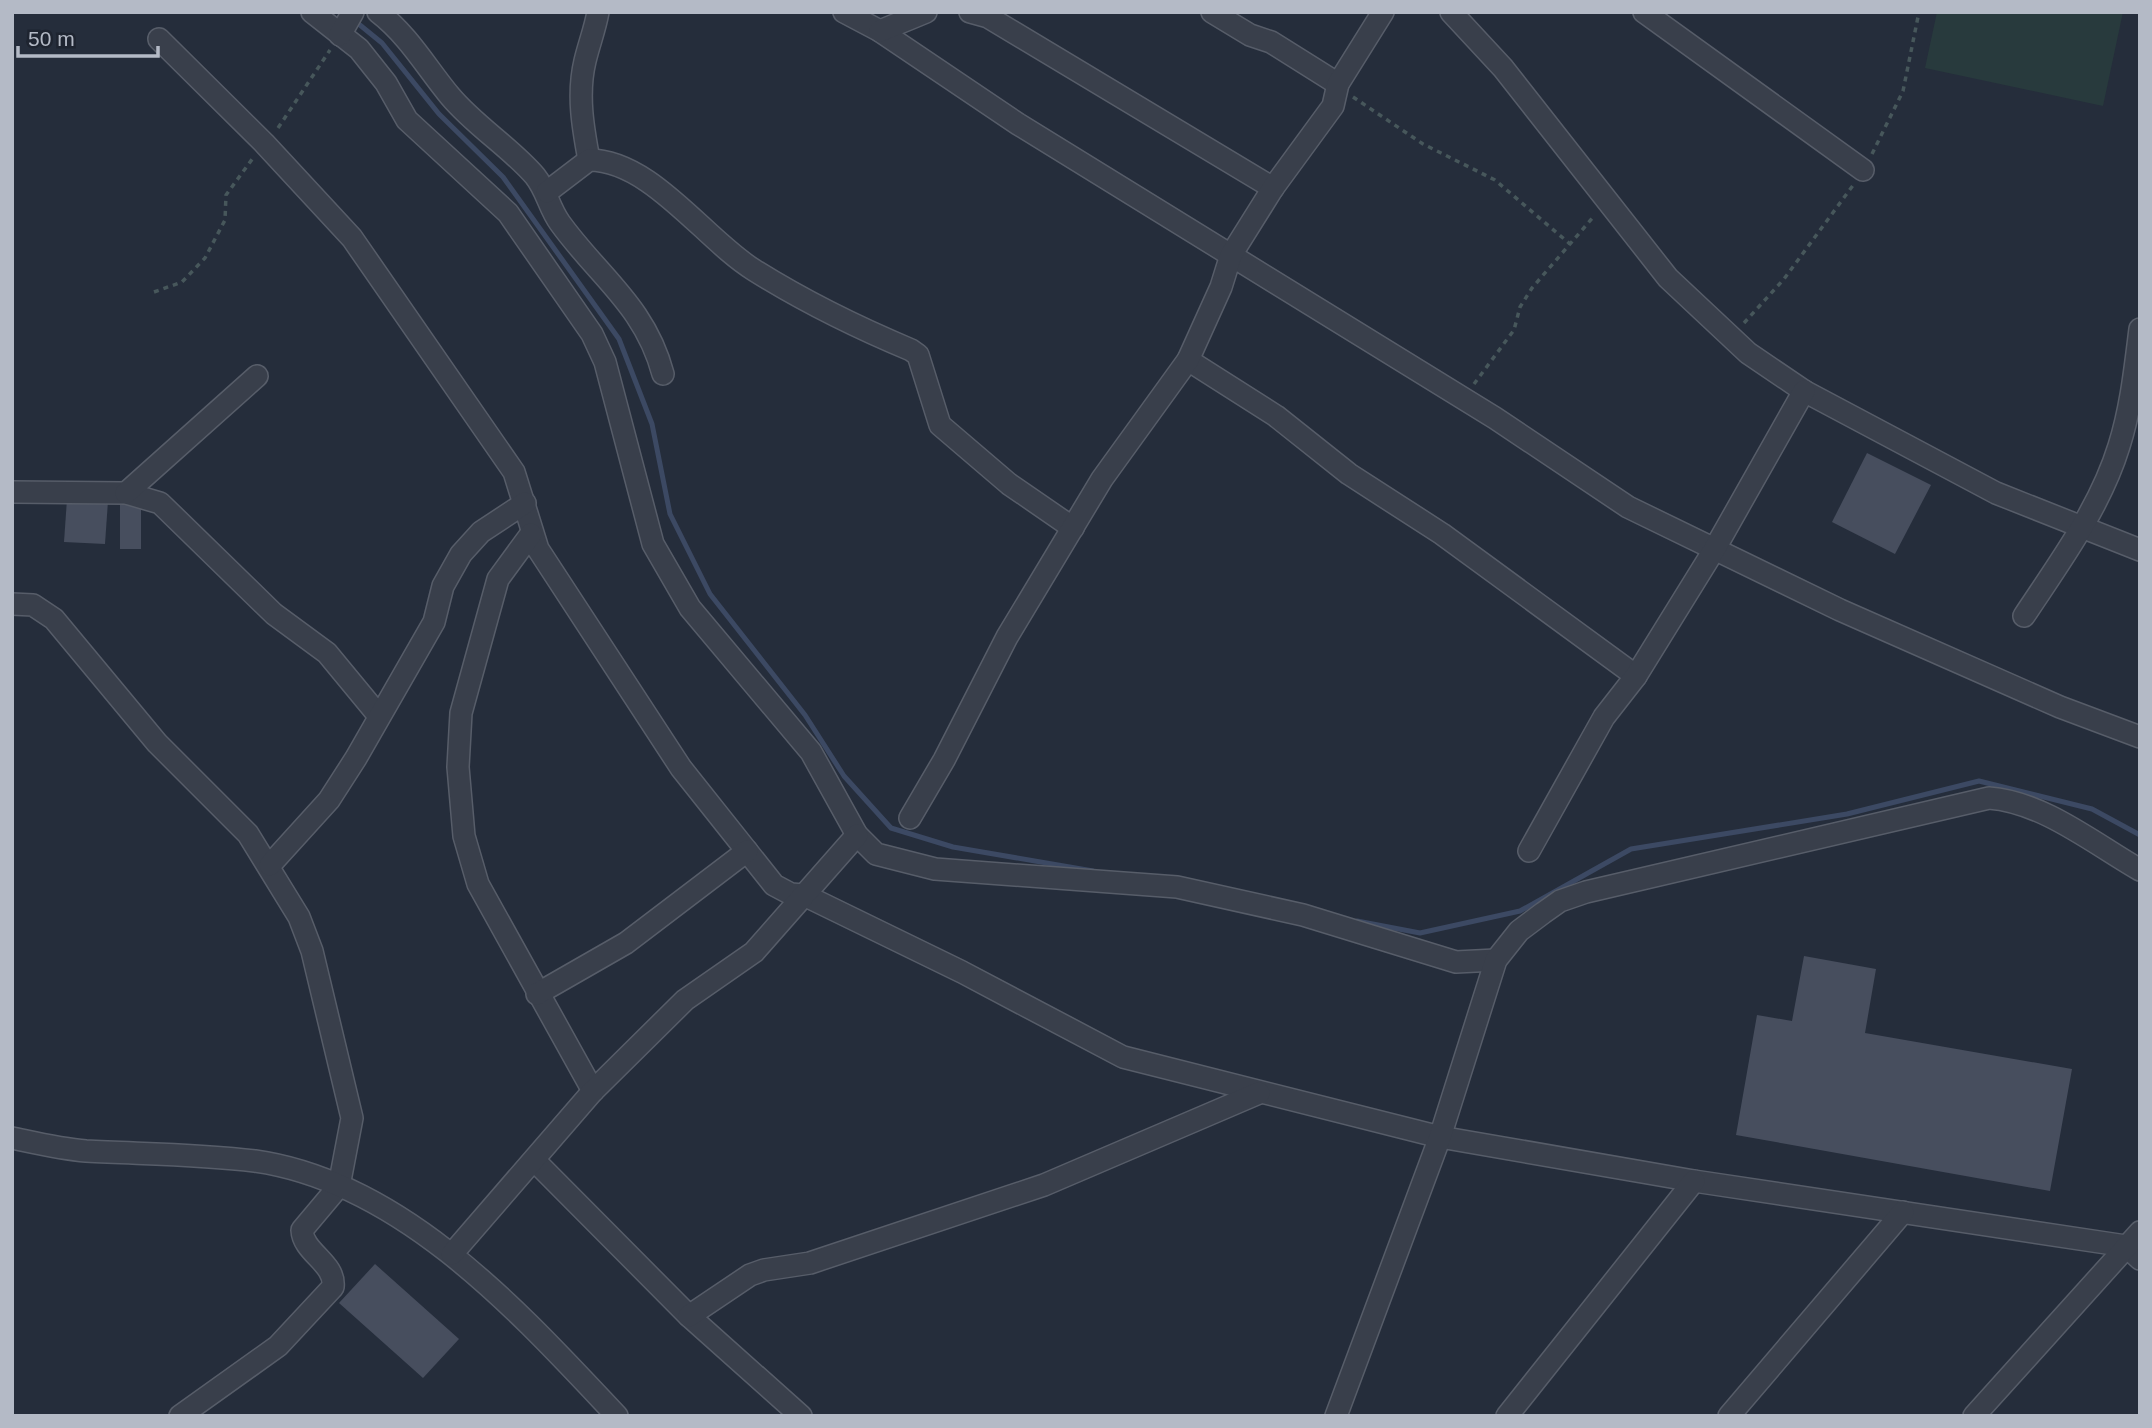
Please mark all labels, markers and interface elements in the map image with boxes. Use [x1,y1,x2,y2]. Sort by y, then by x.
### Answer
scale bar [18,14,158,58]
text: 50 m [28,27,75,50]

